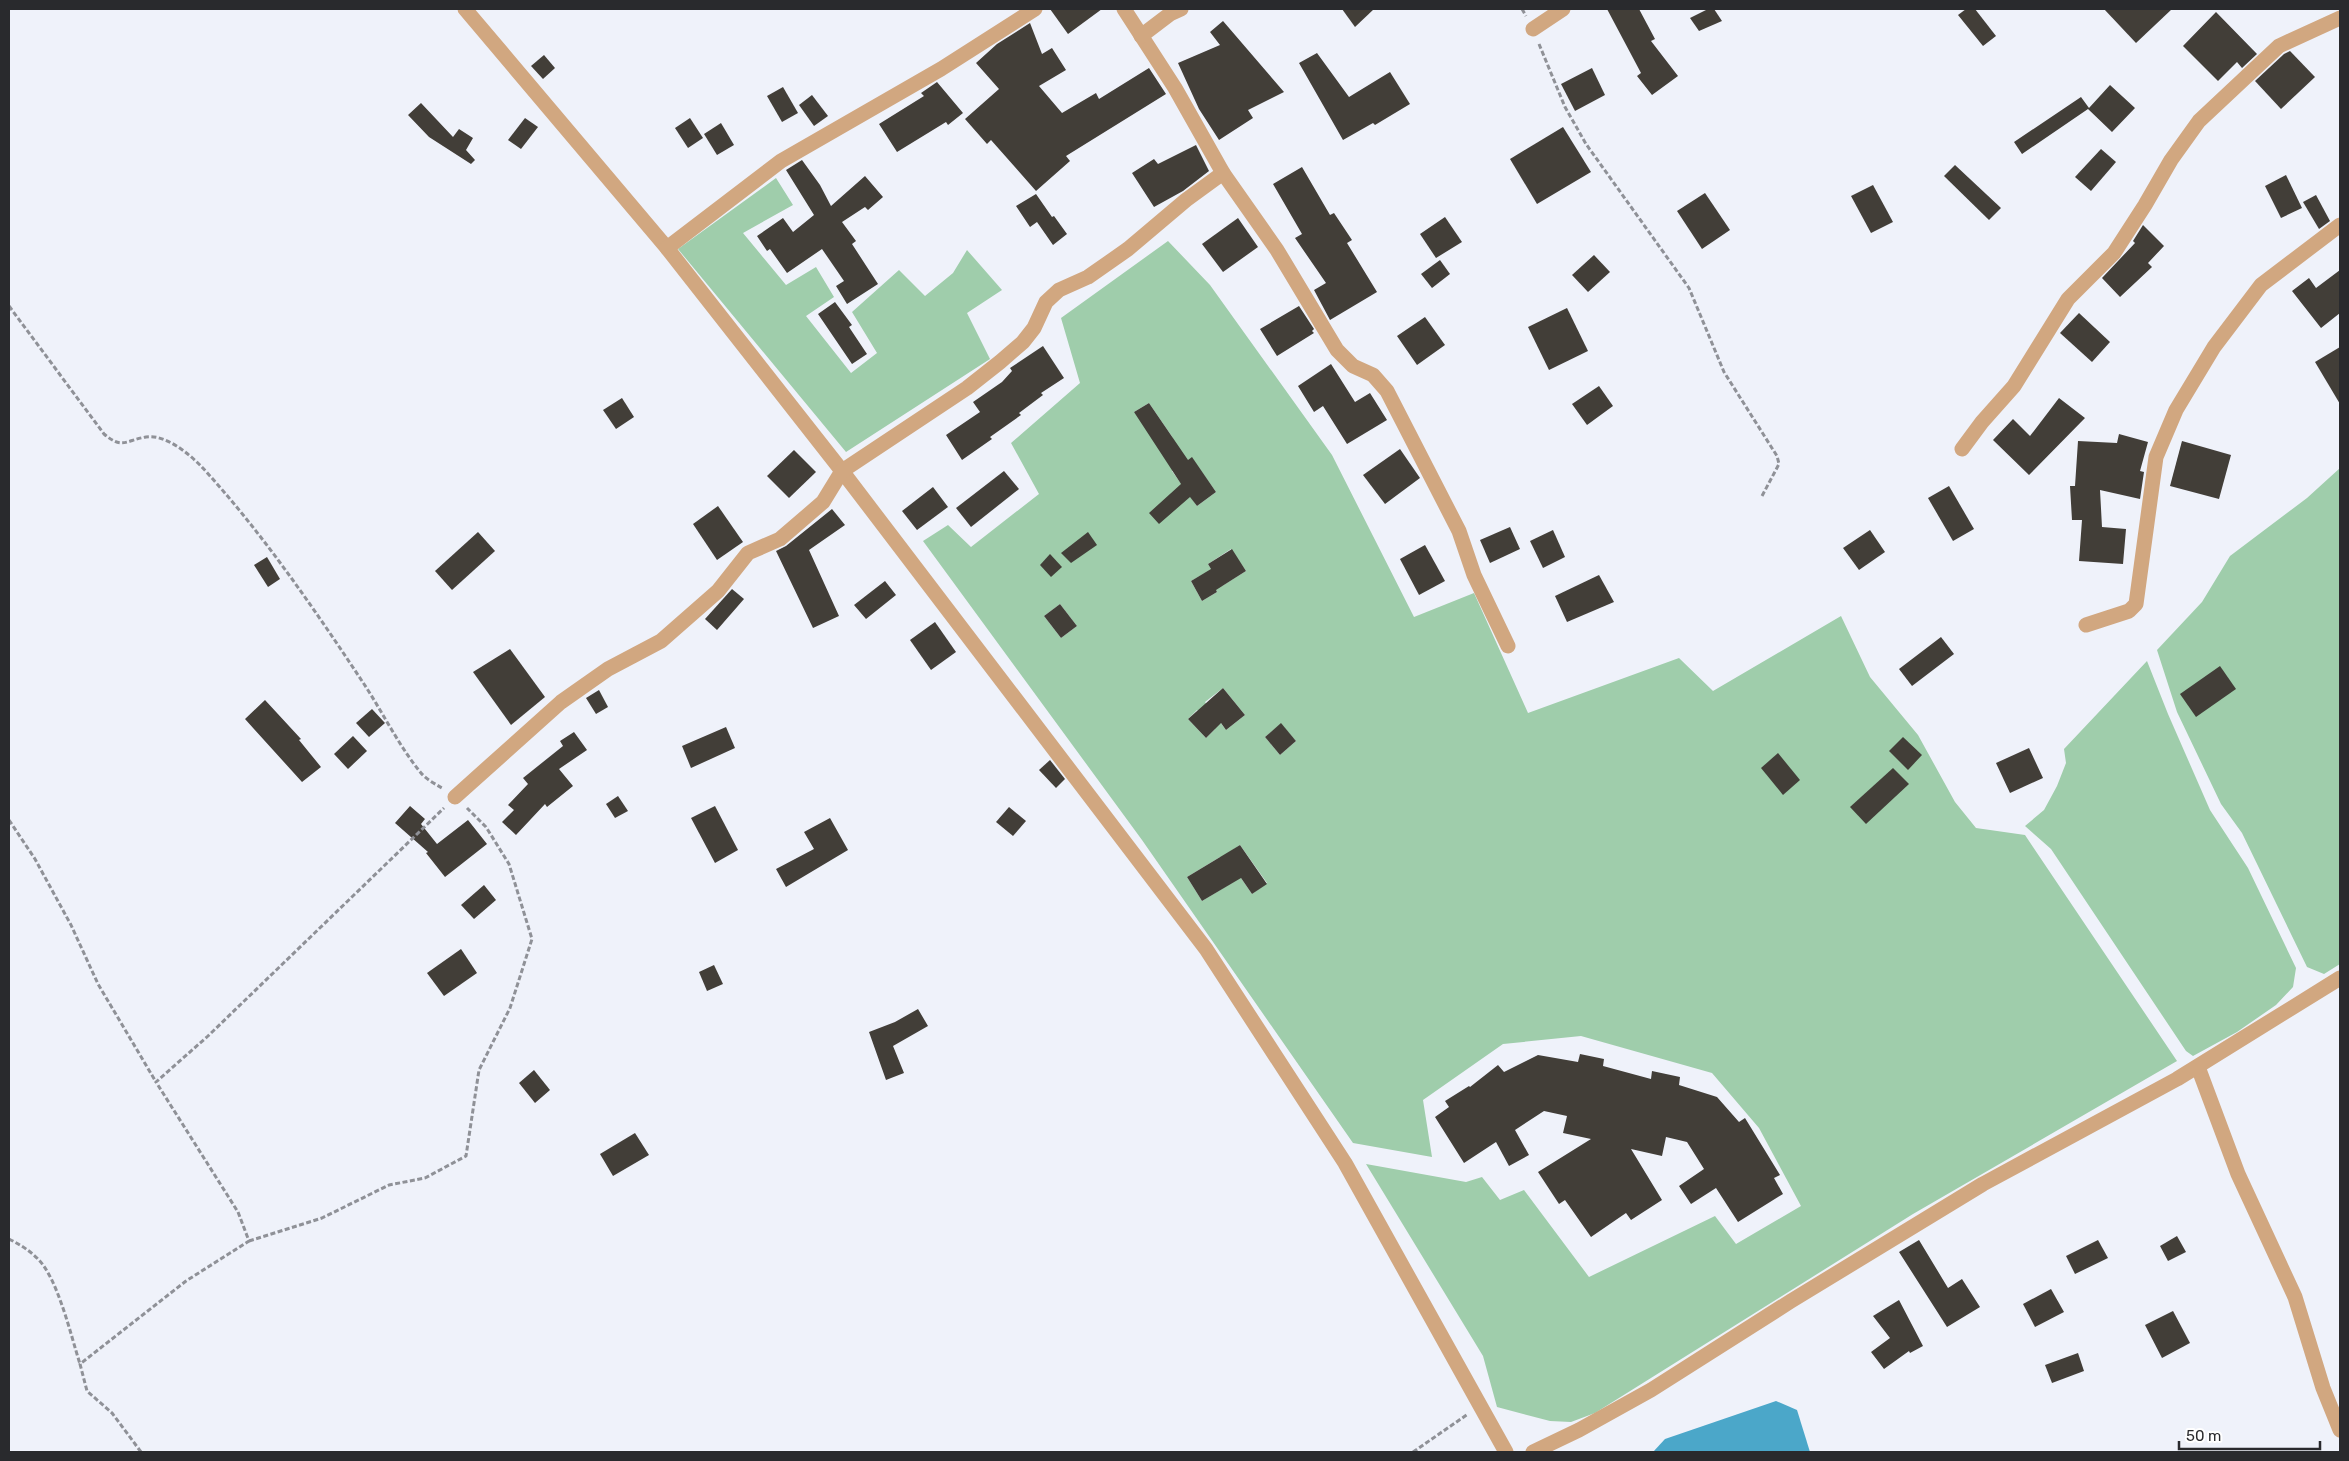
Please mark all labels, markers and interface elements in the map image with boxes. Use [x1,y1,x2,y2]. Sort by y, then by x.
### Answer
scale bar [2179,1418,2320,1450]
text: 50 m [2186,1427,2221,1445]

